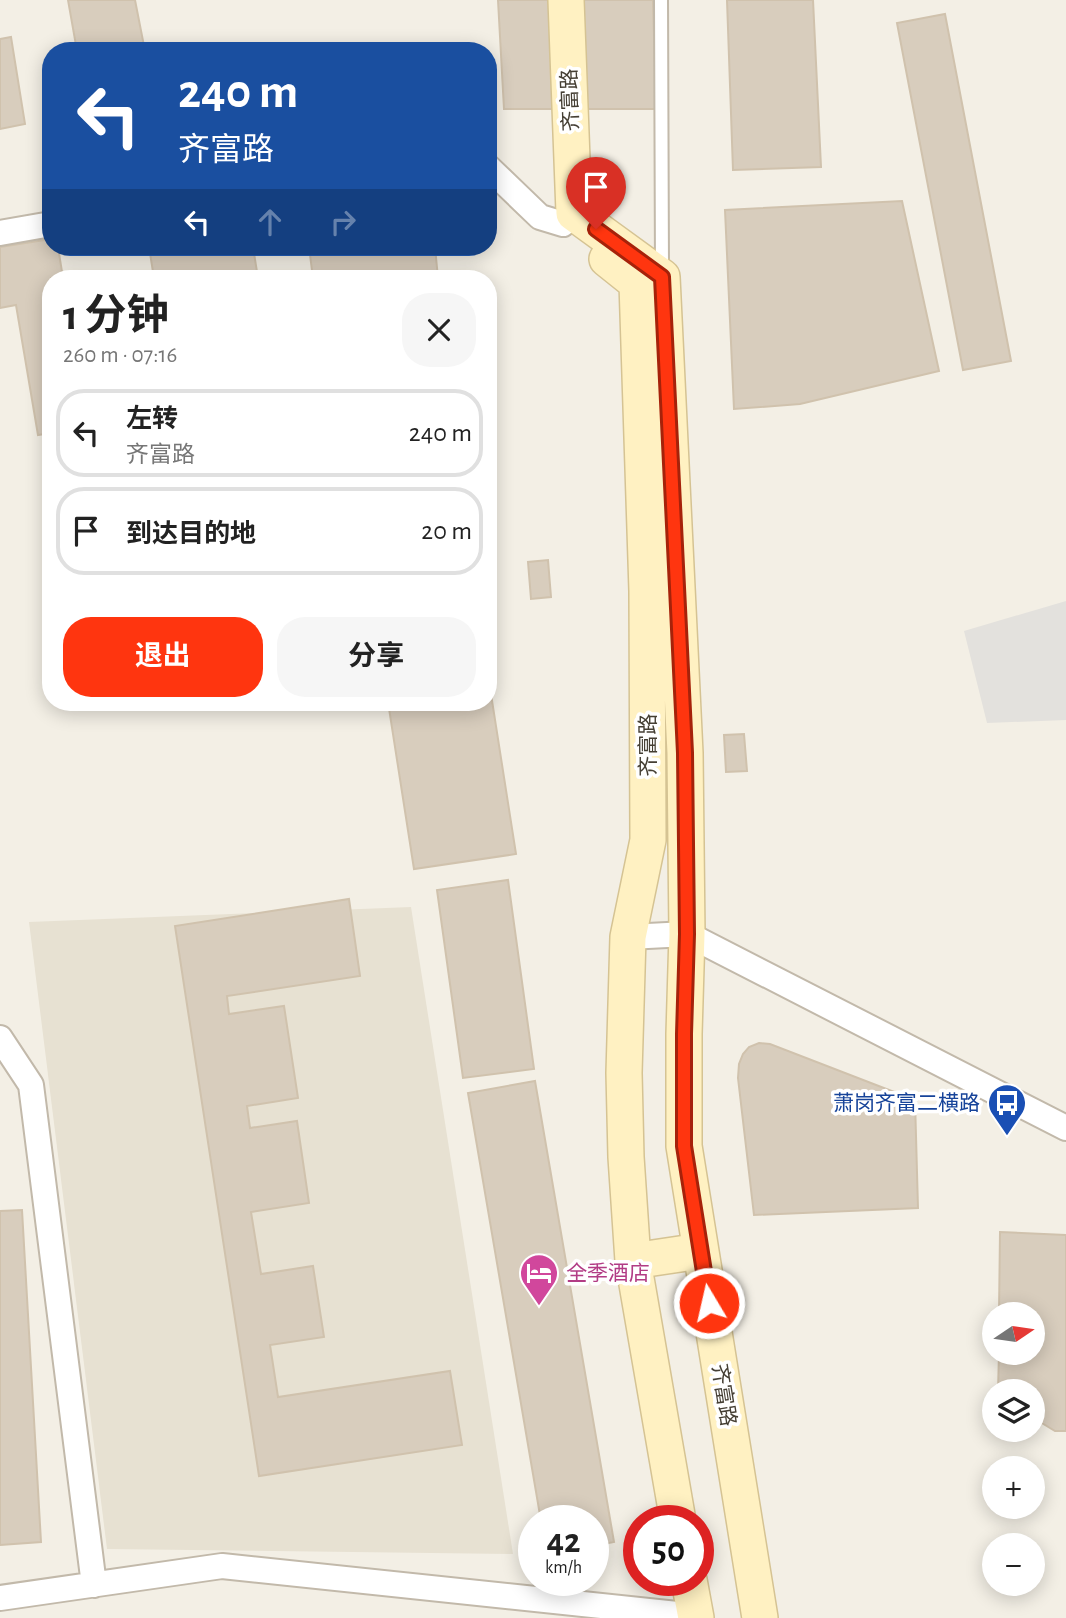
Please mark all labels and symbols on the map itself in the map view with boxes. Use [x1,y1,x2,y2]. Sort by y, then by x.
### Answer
street label: 齐富路 [558,68,582,132]
pin [566,157,626,229]
street label: 齐富路 [637,714,659,777]
bus stop icon: 萧岗齐富二横路 [986,1082,1028,1137]
place label: 萧岗齐富二横路 [833,1092,980,1114]
hotel icon: 全季酒店 [518,1252,560,1307]
place label: 全季酒店 [566,1262,650,1284]
position arrow [672,1266,746,1340]
north arrow [982,1302,1045,1365]
street label: 齐富路 [708,1362,740,1428]
speed limit sign: 50 [623,1505,714,1596]

